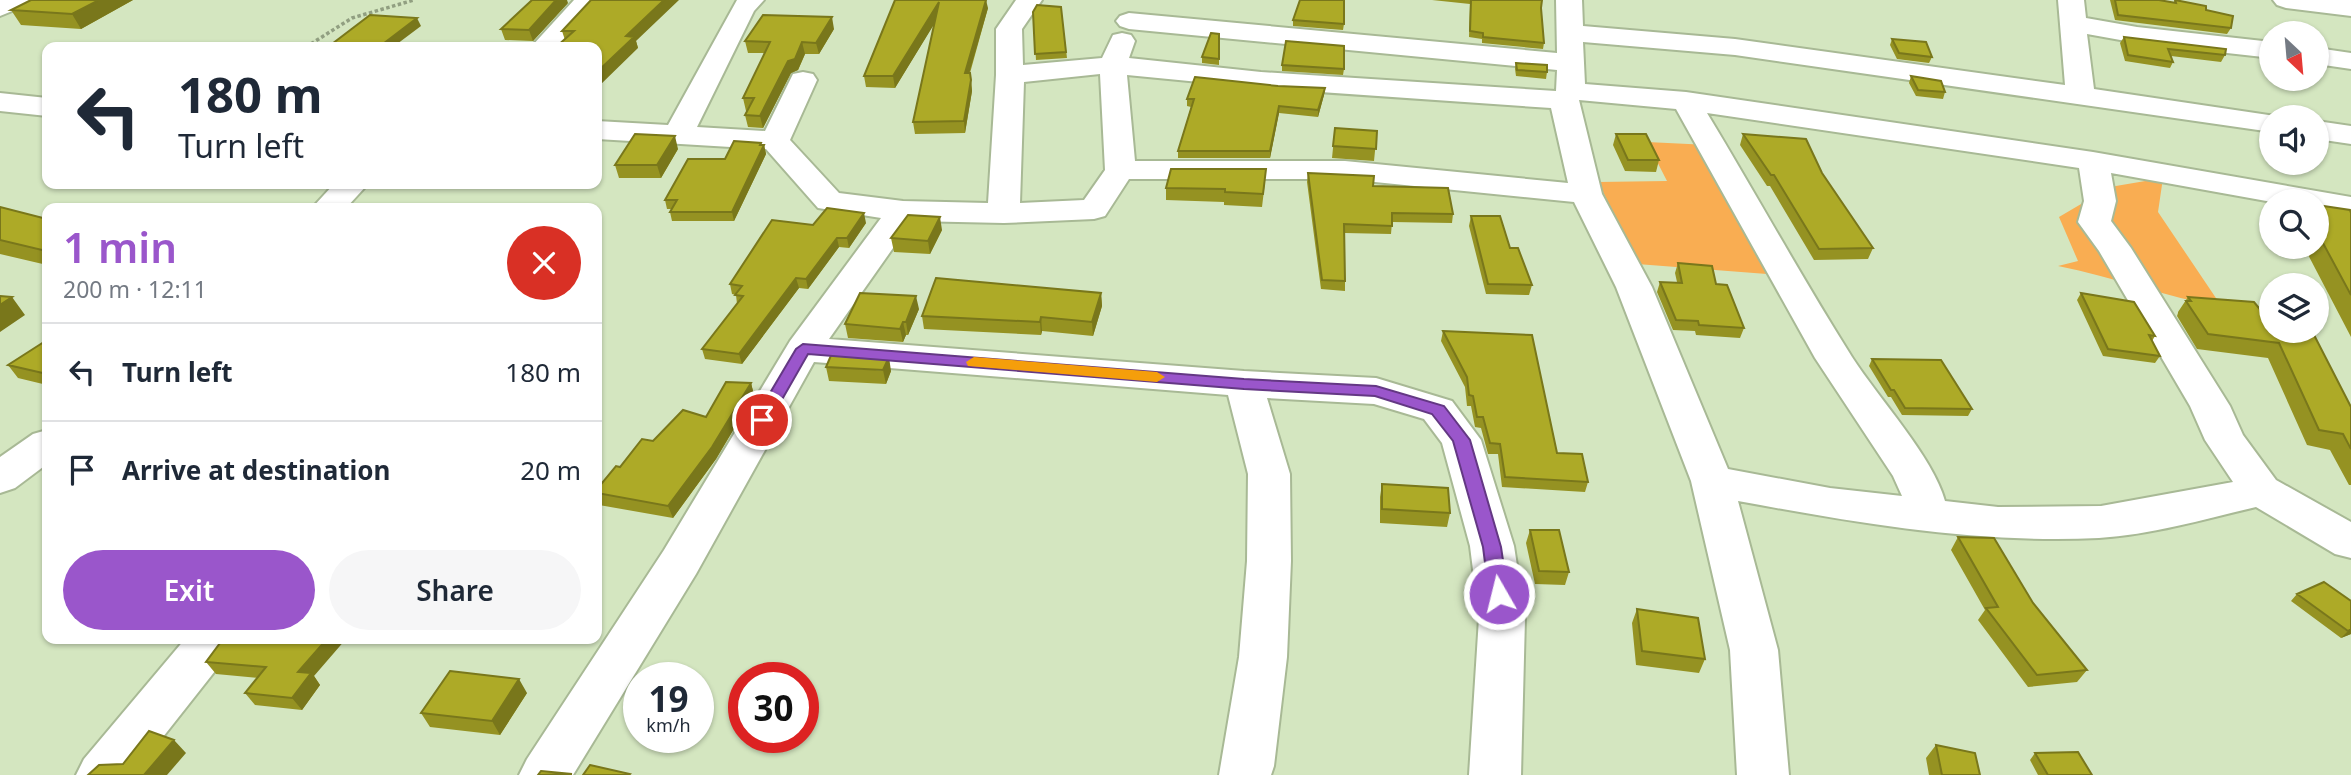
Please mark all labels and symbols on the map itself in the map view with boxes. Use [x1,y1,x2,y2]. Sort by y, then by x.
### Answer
north arrow [2259,21,2329,91]
pin [732,390,792,450]
position arrow [1462,557,1536,631]
speed limit sign: 30 [728,662,819,753]

